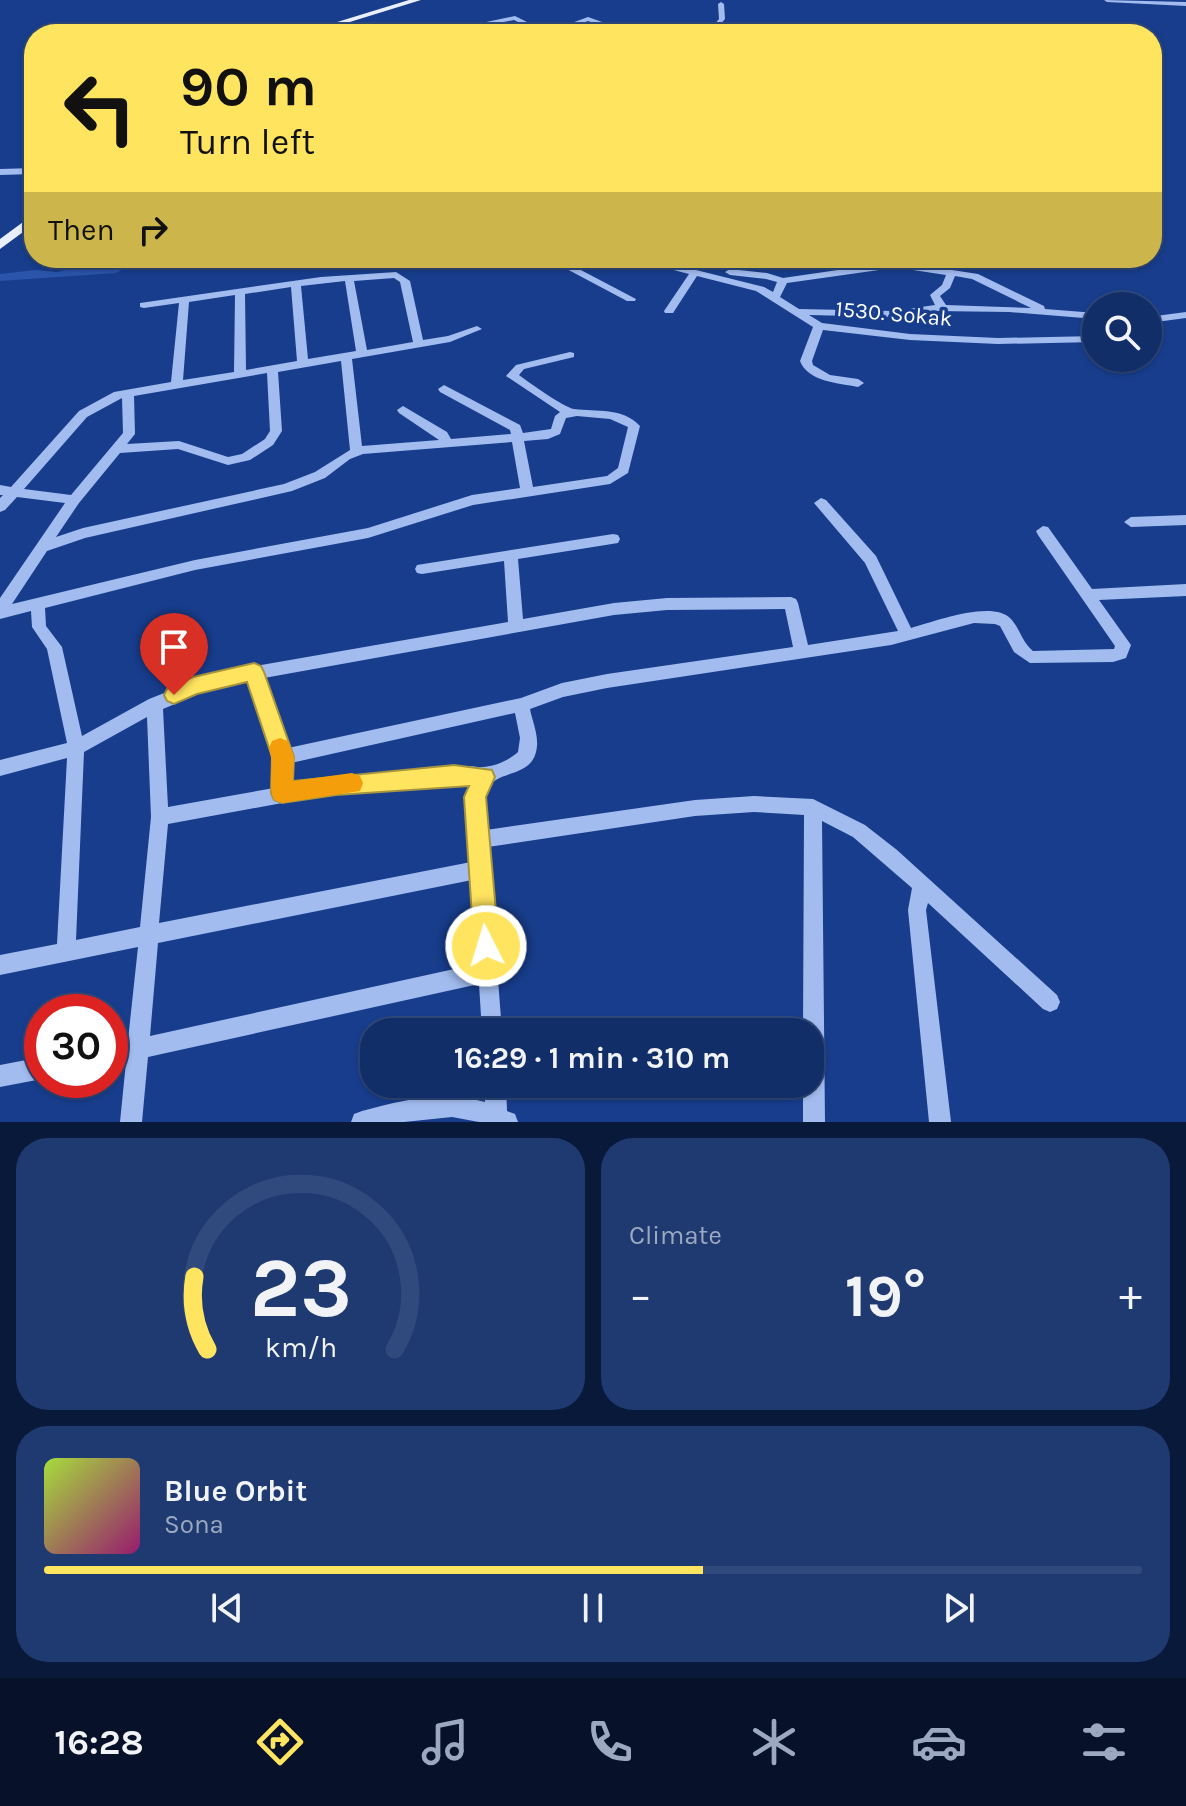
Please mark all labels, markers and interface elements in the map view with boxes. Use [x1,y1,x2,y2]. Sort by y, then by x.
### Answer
text: 90 m [180,54,317,119]
icon: left [48,56,152,160]
text: Turn left [180,121,315,163]
icon: right [131,208,175,252]
text: Then [48,212,115,248]
map controls [1082,292,1162,372]
button: search [1082,292,1162,372]
street label: 1530. Sokak [834,296,953,332]
pin [140,613,208,695]
icon: arrive [152,625,196,669]
position arrow [444,904,528,988]
speed limit sign: 30 [24,994,128,1098]
text: 16:29 · 1 min · 310 m [454,1040,730,1076]
text: Climate [629,1220,722,1251]
text: 23 [249,1240,352,1337]
text: 19° [845,1261,926,1331]
text: − [629,1270,652,1321]
text: + [1119,1270,1142,1321]
text: km/h [264,1331,337,1364]
text: Blue Orbit [164,1473,307,1509]
text: Sona [164,1509,224,1540]
icon: previous [205,1586,249,1630]
icon: pause [571,1586,615,1630]
icon: next [937,1586,981,1630]
icon: directions [252,1714,308,1770]
icon: music [417,1714,473,1770]
icon: phone [582,1714,638,1770]
icon: climate [746,1714,802,1770]
icon: car [911,1714,967,1770]
icon: filters [1076,1714,1132,1770]
text: 16:28 [54,1721,144,1763]

